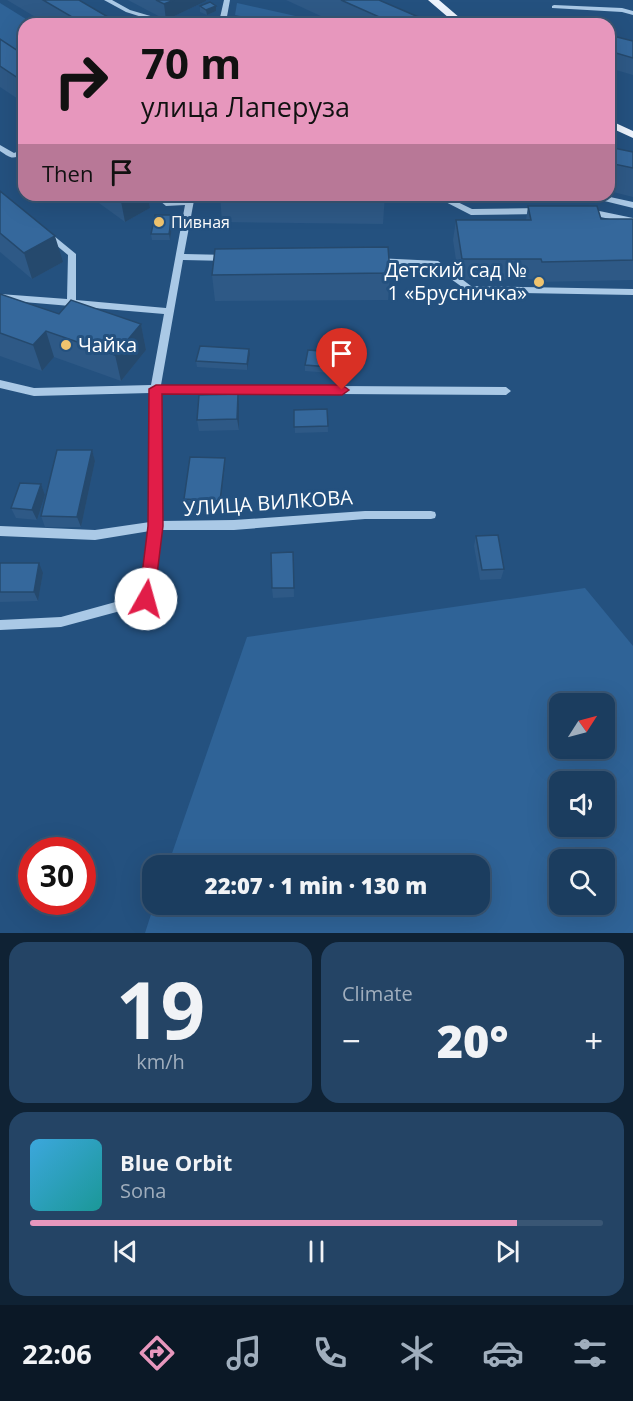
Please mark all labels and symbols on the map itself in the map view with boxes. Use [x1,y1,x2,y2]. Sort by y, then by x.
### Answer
place label: Пивная [171,211,230,233]
marker: Пивная [152,215,166,229]
place label: Детский сад № 1 «Брусничка» [384,256,527,306]
marker: Детский сад № 1 «Брусничка» [532,275,546,289]
pin [316,328,367,390]
place label: Чайка [78,331,137,358]
marker: Чайка [59,338,73,352]
street label: УЛИЦА ВИЛКОВА [182,483,354,522]
position arrow [114,567,178,631]
north arrow [549,693,615,759]
speed limit sign: 30 [18,837,96,915]

